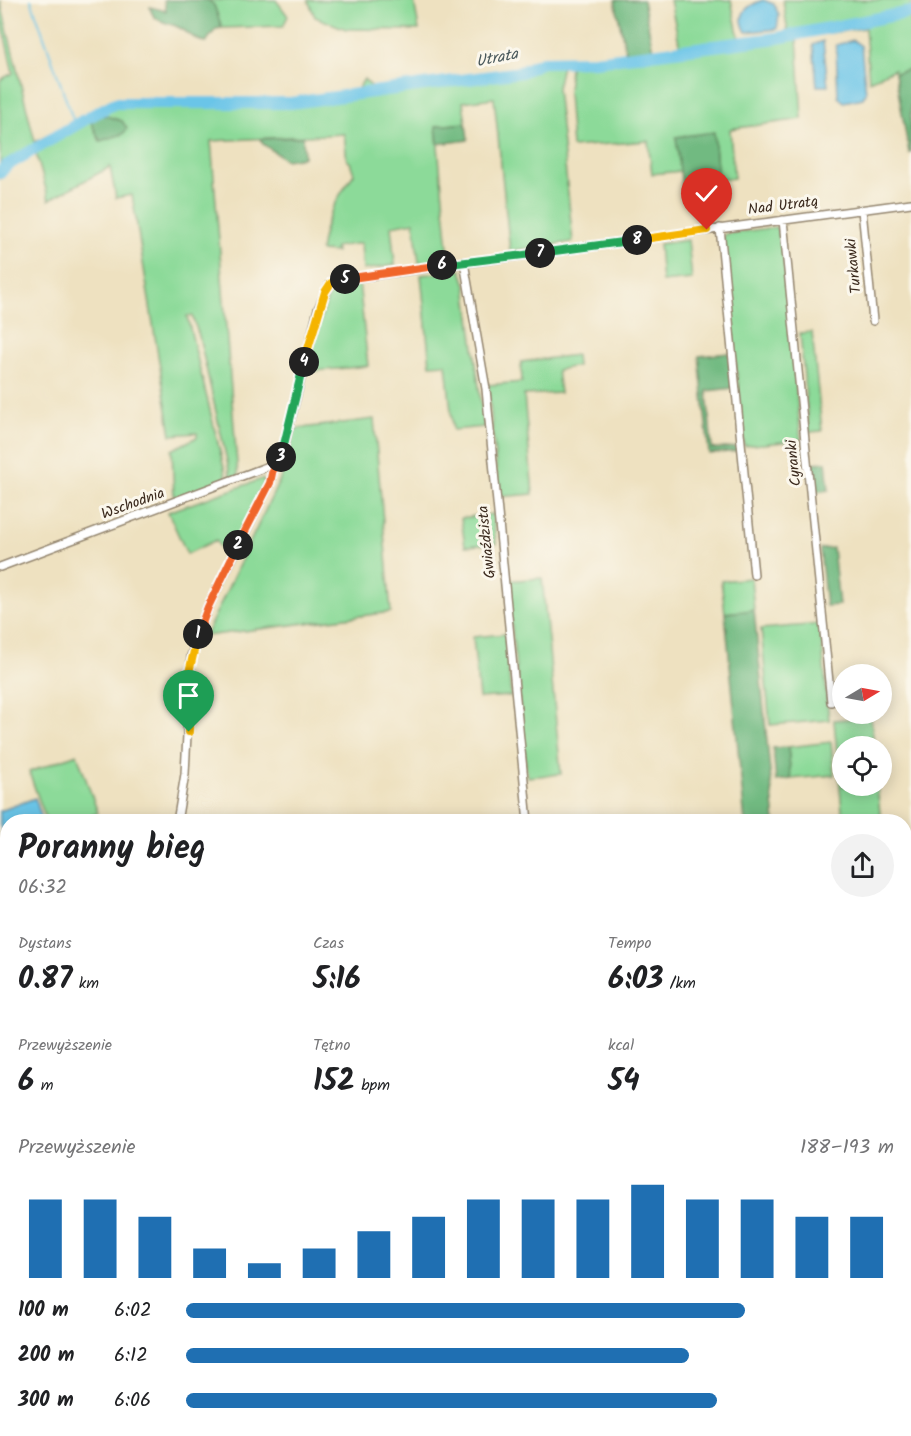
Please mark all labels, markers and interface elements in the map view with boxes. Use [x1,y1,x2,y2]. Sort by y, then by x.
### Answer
water label: Utrata [474,41,522,74]
pin [681,168,732,230]
icon: check [690,177,723,210]
street label: Nad Utratą [747,190,819,222]
pin: 8 [622,225,652,255]
text: 8 [632,227,642,252]
street label: Turkawki [839,236,869,295]
pin: 7 [525,238,555,268]
text: 7 [536,240,544,265]
pin: 6 [427,250,457,280]
text: 6 [438,252,446,277]
pin: 5 [330,264,360,294]
text: 5 [341,266,349,291]
pin: 4 [289,347,319,377]
text: 4 [300,349,308,374]
street label: Cyranki [779,437,808,487]
pin: 3 [266,442,296,472]
text: 3 [277,444,285,469]
street label: Wschodnia [98,481,168,527]
street label: Gwiaździsta [471,504,503,580]
pin: 2 [223,530,253,560]
text: 2 [233,532,243,557]
pin: 1 [183,619,213,649]
text: 1 [196,621,200,646]
north arrow [832,664,892,724]
map controls [832,664,892,796]
pin [163,670,214,732]
icon: arrive [172,679,205,712]
button: locate [832,736,892,796]
text: Poranny bieg [18,823,206,876]
button: share [831,834,894,897]
text: 06:32 [18,872,67,904]
text: Dystans [18,931,72,956]
text: Czas [313,931,344,956]
text: Tempo [608,931,651,956]
text: 0.87 [18,956,72,1004]
text: 5:16 [313,956,361,1004]
text: 6:03 [608,956,663,1004]
text: km [72,971,99,996]
text: /km [663,971,696,996]
text: Przewyższenie [18,1033,112,1058]
text: Tętno [313,1033,351,1058]
text: kcal [608,1033,634,1058]
text: 6 [18,1058,34,1106]
text: 152 [313,1058,355,1106]
text: 54 [608,1058,640,1106]
text: m [34,1073,53,1098]
text: bpm [355,1073,390,1098]
text: Przewyższenie [18,1132,136,1164]
text: 188–193 m [800,1132,894,1164]
text: 100 m [18,1295,69,1327]
text: 6:02 [114,1295,152,1327]
text: 200 m [18,1340,74,1372]
text: 6:12 [114,1340,148,1372]
text: 300 m [18,1385,74,1417]
text: 6:06 [114,1385,151,1417]

